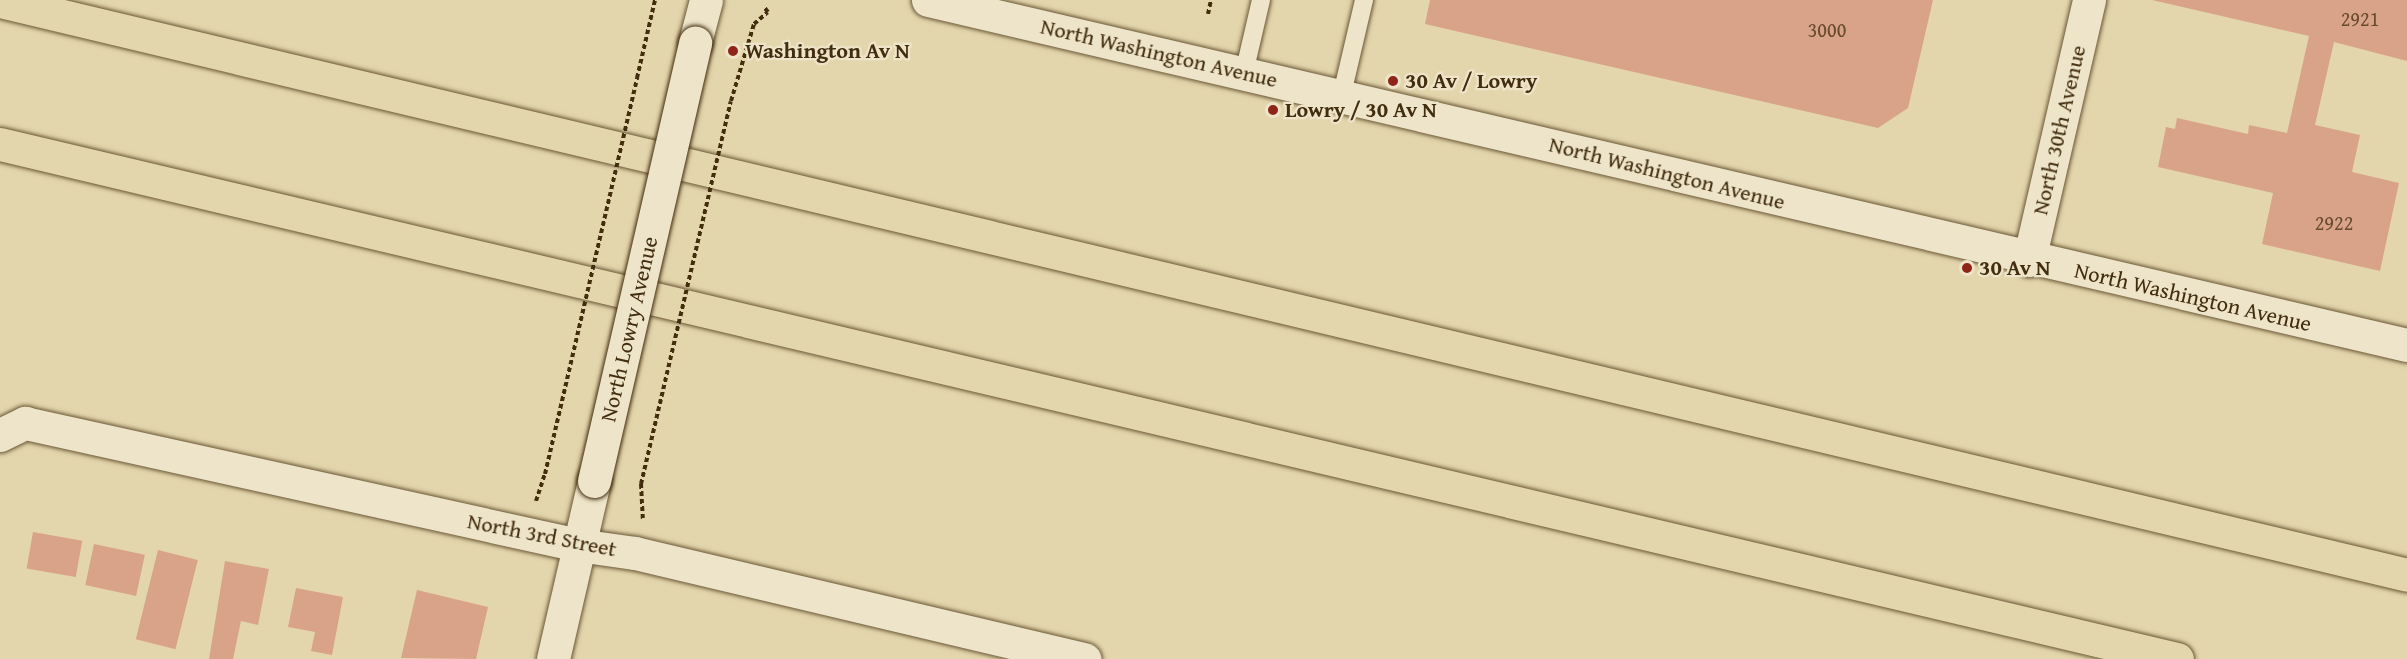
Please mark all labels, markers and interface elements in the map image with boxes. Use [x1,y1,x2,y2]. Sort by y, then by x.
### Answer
house number: 2921 [2341,6,2379,30]
street label: North Washington Avenue [1038,13,1280,93]
house number: 3000 [1808,17,1846,41]
place label: Washington Av N [745,38,910,64]
street label: North 30th Avenue [2027,43,2091,217]
marker: Washington Av N [726,44,740,58]
place label: 30 Av / Lowry [1405,68,1537,94]
marker: 30 Av / Lowry [1386,74,1400,88]
place label: Lowry / 30 Av N [1285,97,1437,123]
marker: Lowry / 30 Av N [1266,103,1280,117]
street label: North Washington Avenue [1546,131,1788,215]
house number: 2922 [2315,210,2353,234]
street label: North Lowry Avenue [595,234,663,424]
place label: 30 Av N [1979,255,2050,281]
street label: North Washington Avenue [2072,257,2314,337]
marker: 30 Av N [1960,261,1974,275]
street label: North 3rd Street [465,508,619,562]

